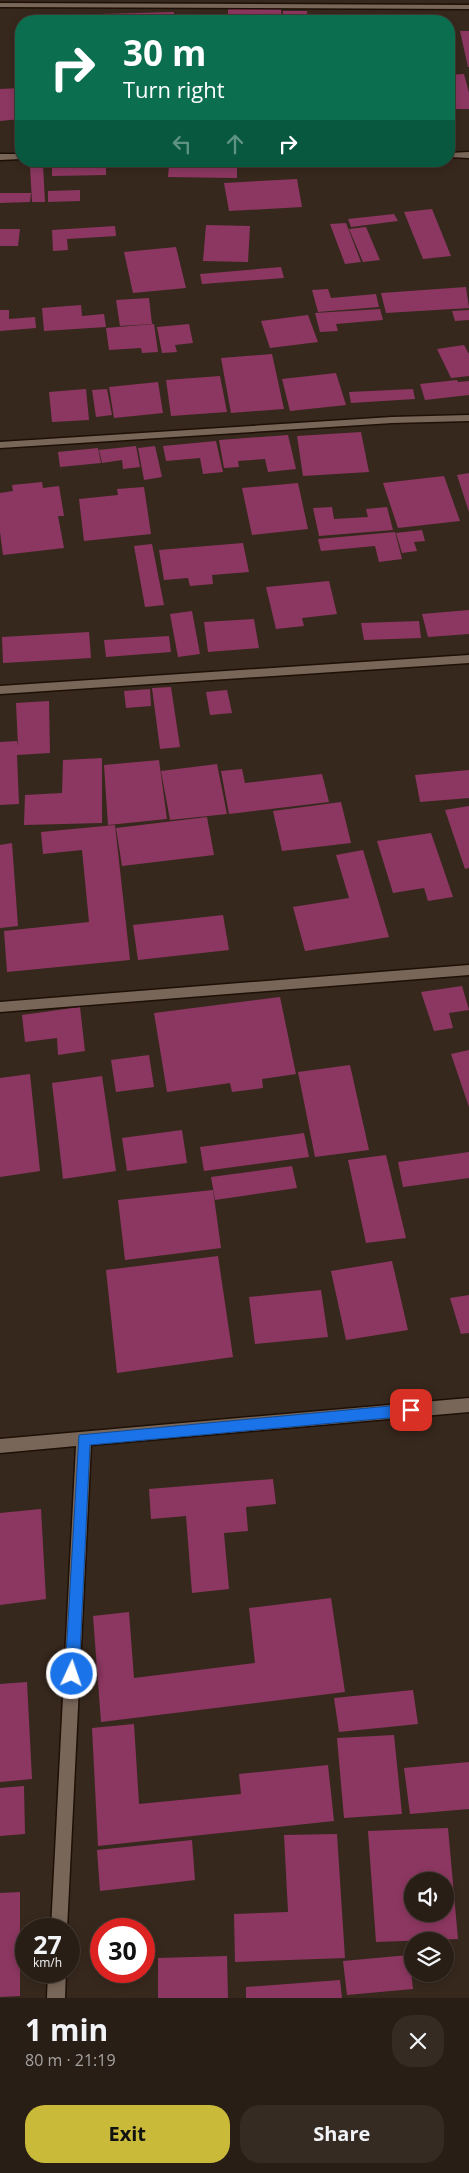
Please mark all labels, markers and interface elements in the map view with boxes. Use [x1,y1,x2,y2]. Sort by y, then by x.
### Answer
text: 30 m [123,29,206,76]
icon: right [40,35,105,100]
text: Turn right [123,74,225,104]
icon: left [168,130,196,158]
icon: ahead [221,130,249,158]
icon: right [274,130,302,158]
pin [390,1389,432,1431]
icon: arrive [397,1396,425,1424]
position arrow [45,1647,97,1699]
map controls [404,1872,454,1982]
button: sound [404,1872,454,1922]
speed limit sign: 30 [90,1918,155,1983]
text: 27 [33,1927,62,1961]
button: layers [404,1932,454,1982]
text: km/h [33,1954,62,1971]
text: 1 min [25,2009,108,2050]
button: close [392,2015,444,2067]
text: 80 m · 21:19 [25,2049,116,2071]
button: Exit [25,2105,230,2163]
button: Share [240,2105,444,2163]

